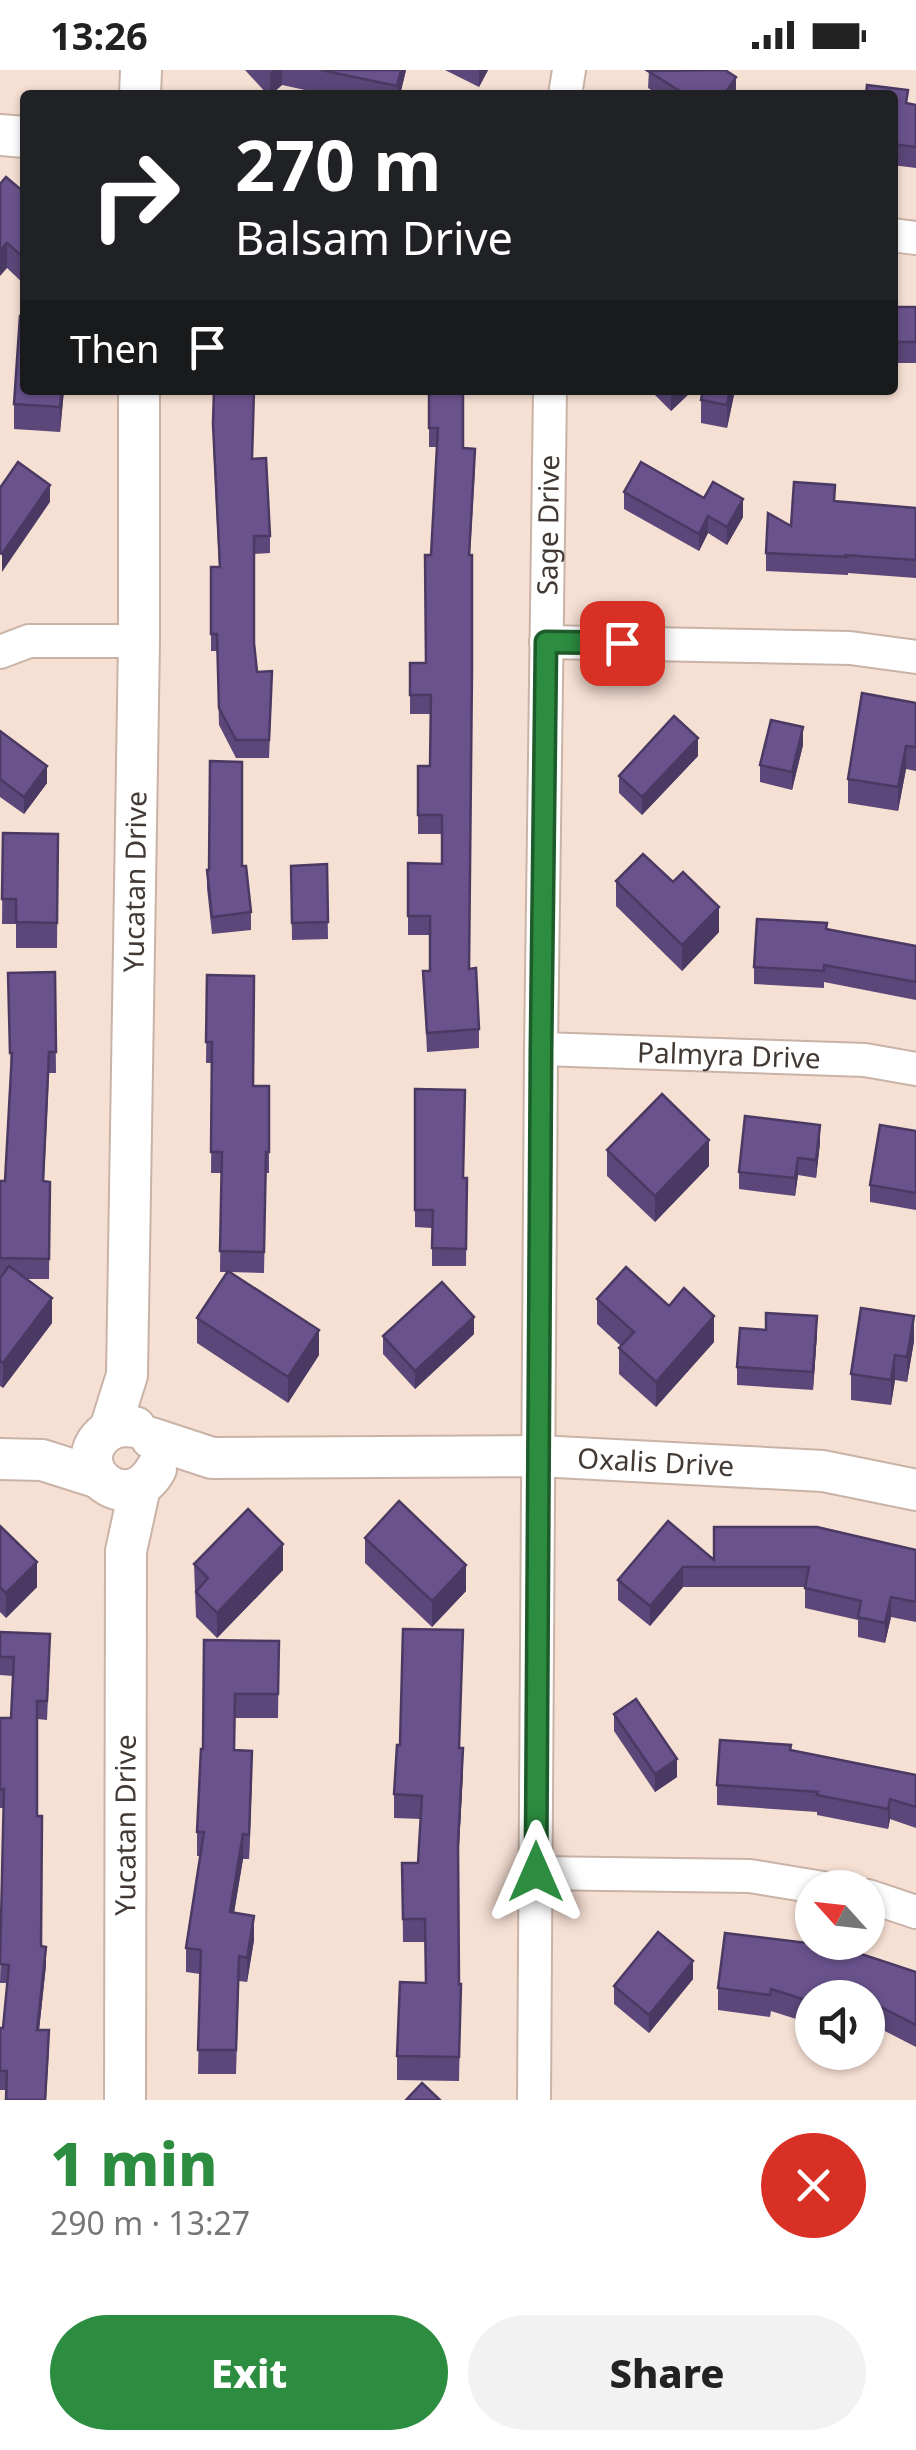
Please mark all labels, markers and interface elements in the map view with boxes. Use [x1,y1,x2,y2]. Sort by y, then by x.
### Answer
text: 13:26 [50,9,148,61]
text: 270 m [235,116,442,212]
icon: right [70,130,200,260]
text: Balsam Drive [235,207,513,268]
icon: arrive [180,320,235,375]
text: Then [70,322,160,374]
street label: Sage Drive [527,454,567,596]
pin [580,601,665,686]
icon: arrive [595,616,650,671]
street label: Yucatan Drive [114,791,155,973]
street label: Palmyra Drive [636,1032,821,1076]
street label: Oxalis Drive [576,1438,735,1484]
street label: Yucatan Drive [105,1734,144,1916]
position arrow [484,1820,588,1924]
north arrow [795,1870,885,1960]
map controls [795,1870,885,2070]
button: sound [795,1980,885,2070]
text: 1 min [50,2122,218,2204]
button: close [761,2133,866,2238]
text: 290 m · 13:27 [50,2201,250,2244]
button: Exit [50,2315,448,2430]
button: Share [468,2315,866,2430]

